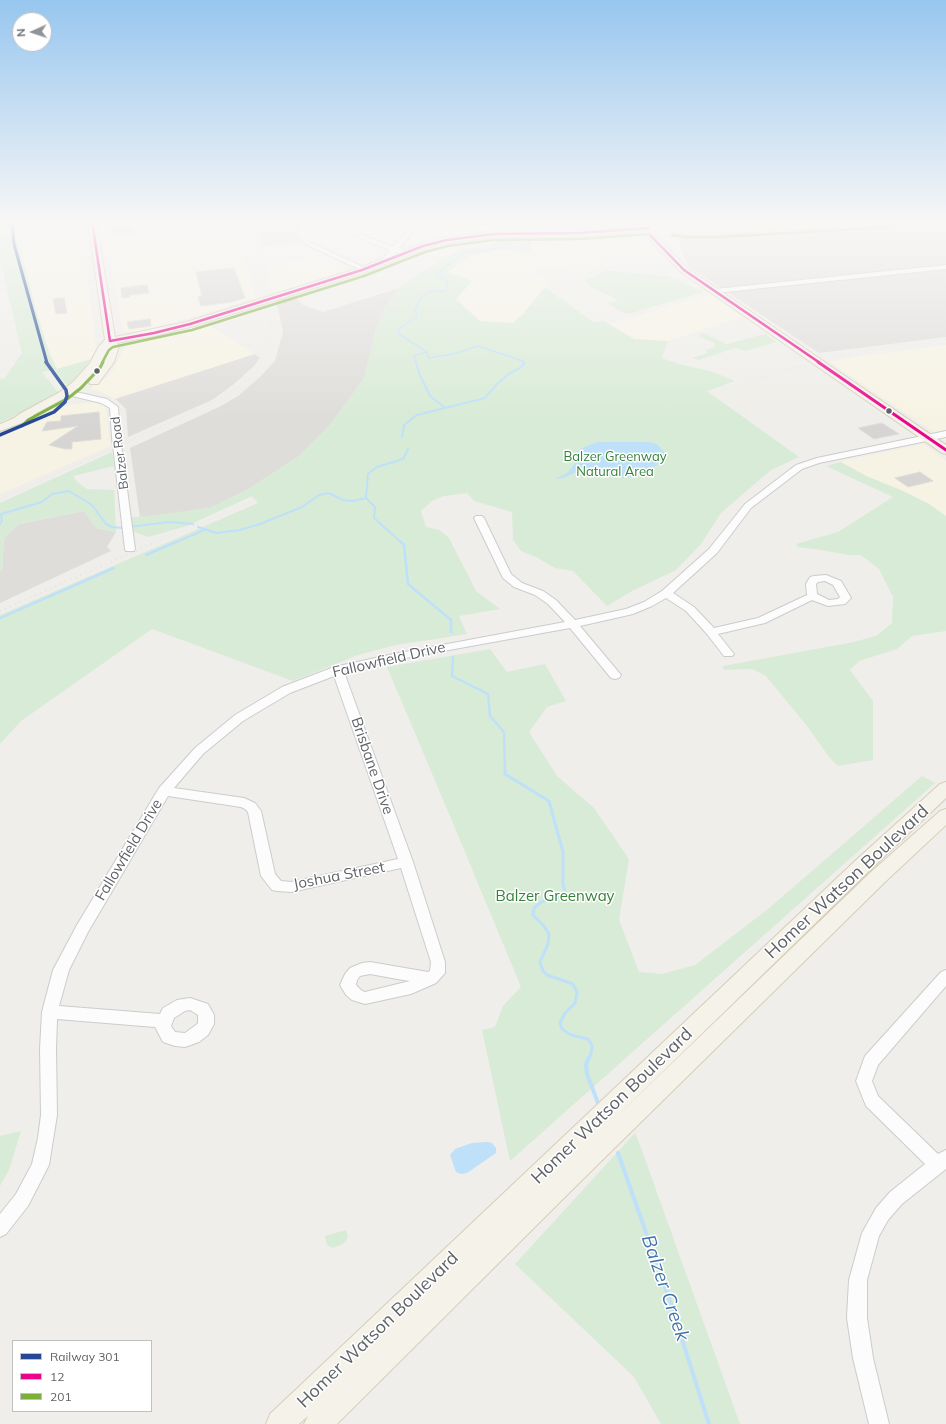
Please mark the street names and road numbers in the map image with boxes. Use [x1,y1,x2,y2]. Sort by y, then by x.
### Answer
street label: Balzer Road [108,416,132,490]
street label: Fallowfield Drive [331,638,447,682]
street label: Brisbane Drive [347,715,397,817]
street label: Fallowfield Drive [92,796,166,904]
street label: Homer Watson Boulevard [761,801,933,963]
street label: Joshua Street [292,858,386,894]
street label: Homer Watson Boulevard [527,1023,697,1189]
street label: Homer Watson Boulevard [293,1247,463,1413]

